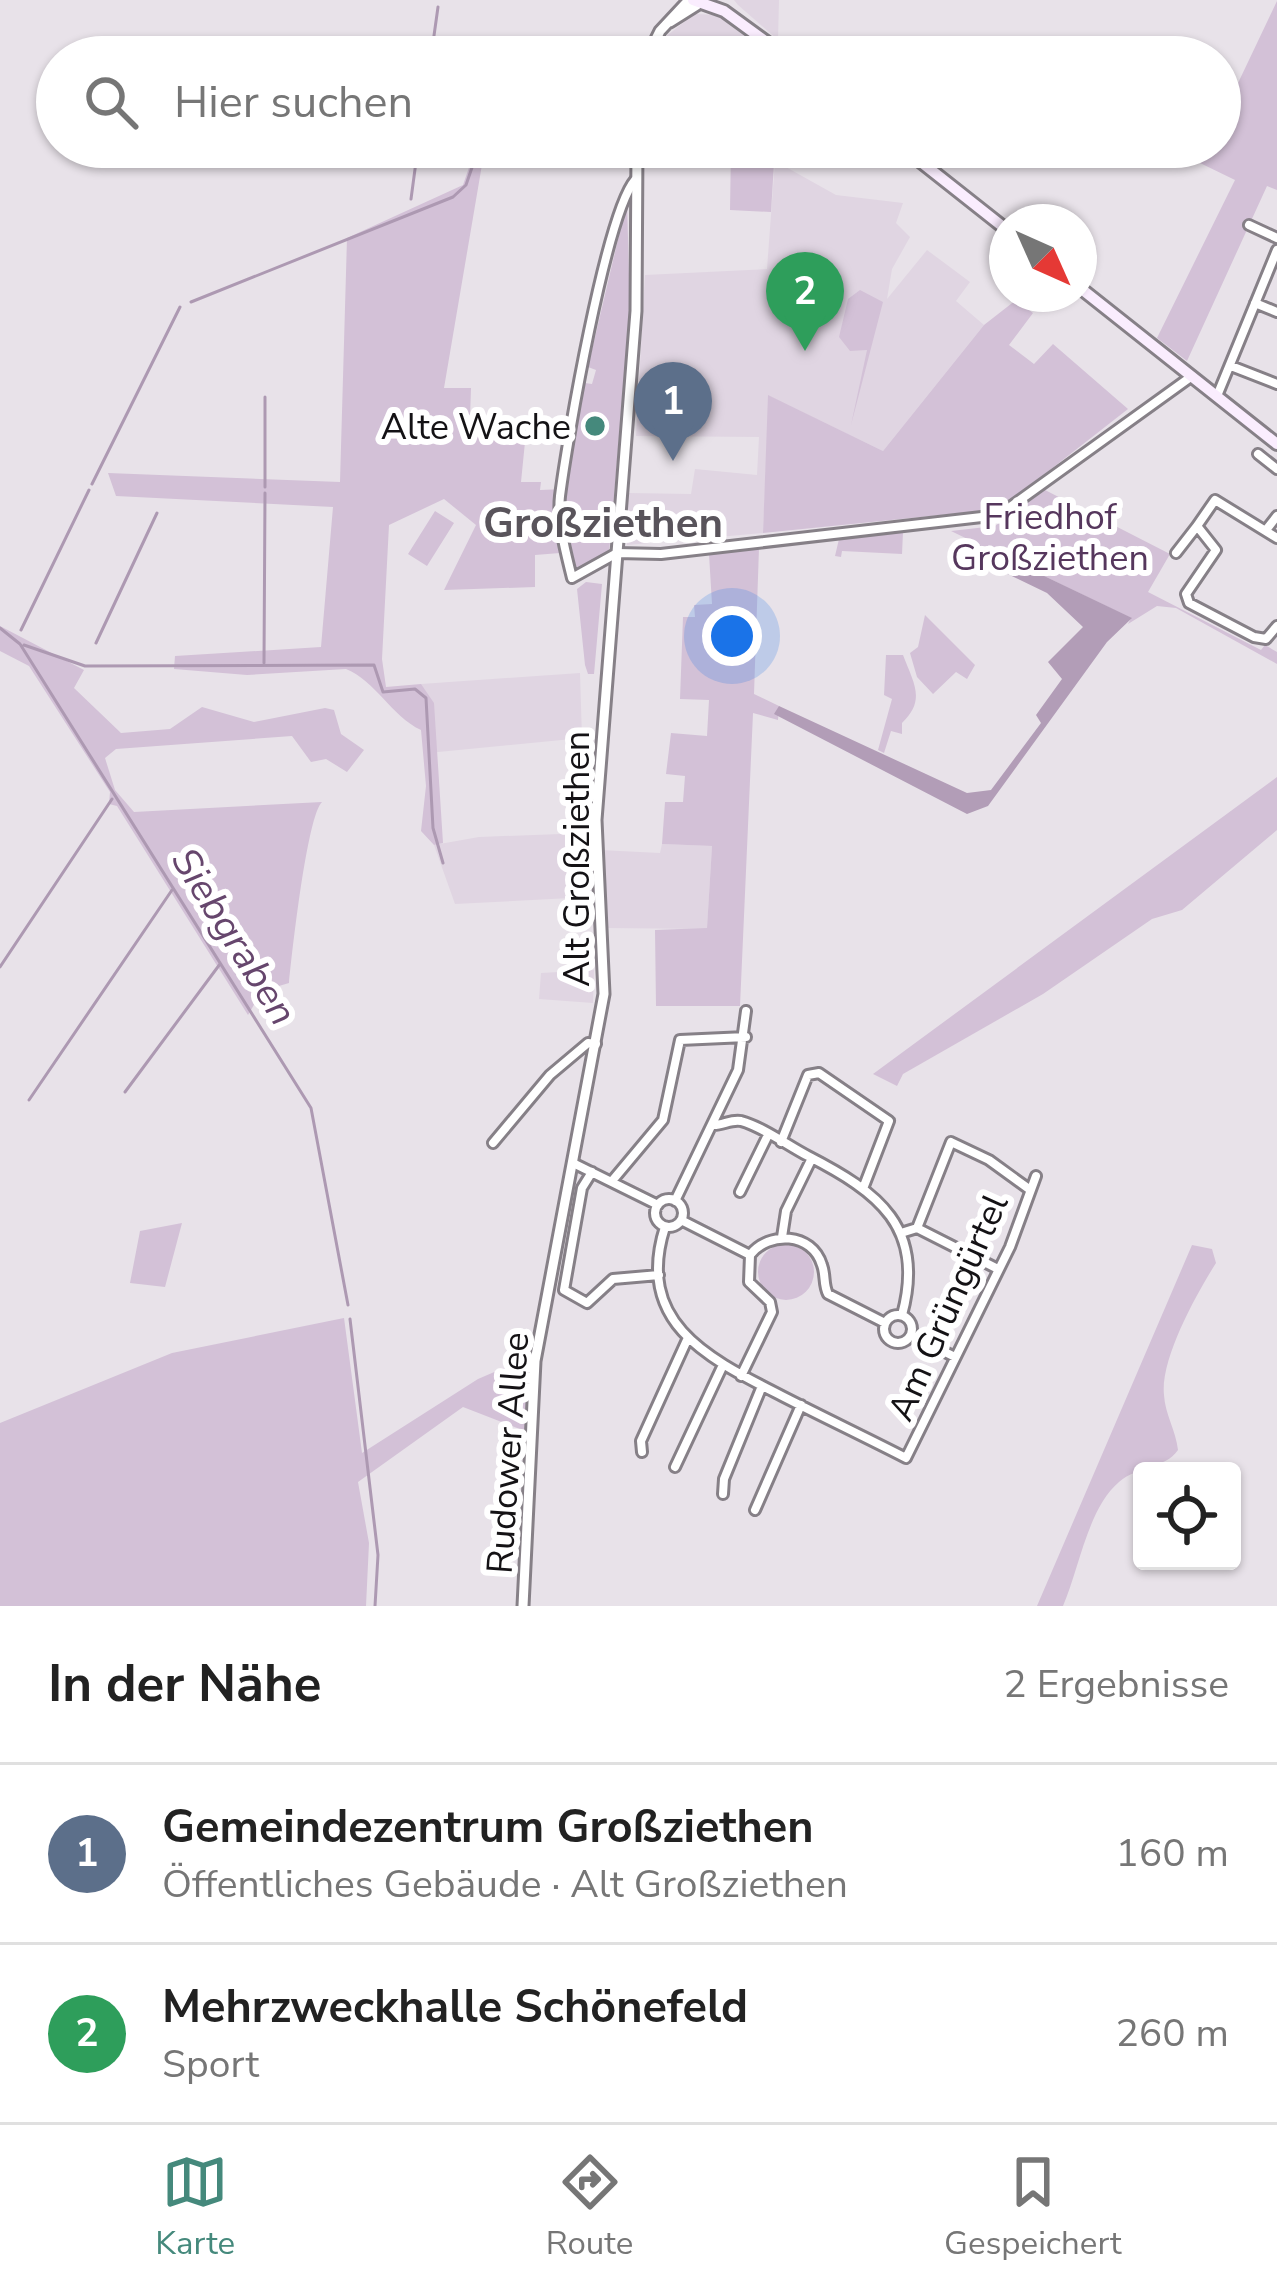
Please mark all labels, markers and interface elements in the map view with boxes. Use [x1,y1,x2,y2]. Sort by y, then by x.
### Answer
search box [36,36,1241,168]
icon: search [78,69,144,135]
text: Hier suchen [174,72,413,133]
north arrow [989,204,1097,312]
pin: 2 [766,252,844,351]
pin: 1 [634,362,712,461]
place label: Alte Wache [381,403,571,452]
marker: Alte Wache [582,413,608,439]
park label: Friedhof Großziethen [951,493,1149,583]
district label: Großziethen [483,495,723,552]
your location [702,606,762,666]
street label: Alt Großziethen [553,731,602,987]
water label: Siebgraben [158,838,309,1035]
street label: Am Grüngürtel [877,1186,1020,1429]
street label: Rudower Allee [476,1331,541,1576]
map controls [1133,1462,1241,1570]
button: locate [1133,1462,1241,1570]
text: In der Nähe [48,1649,321,1719]
text: 2 Ergebnisse [1003,1658,1229,1711]
text: Gemeindezentrum Großziethen [162,1797,814,1858]
text: 1 [75,1827,99,1880]
text: 160 m [1115,1827,1229,1880]
text: Öffentliches Gebäude · Alt Großziethen [162,1858,848,1911]
text: Mehrzweckhalle Schönefeld [162,1977,748,2038]
text: 2 [75,2007,99,2060]
text: 260 m [1115,2007,1229,2060]
text: Sport [162,2038,259,2091]
tab: Karte [155,2149,235,2266]
tab: Route [546,2149,633,2266]
tab: Gespeichert [944,2149,1122,2266]

